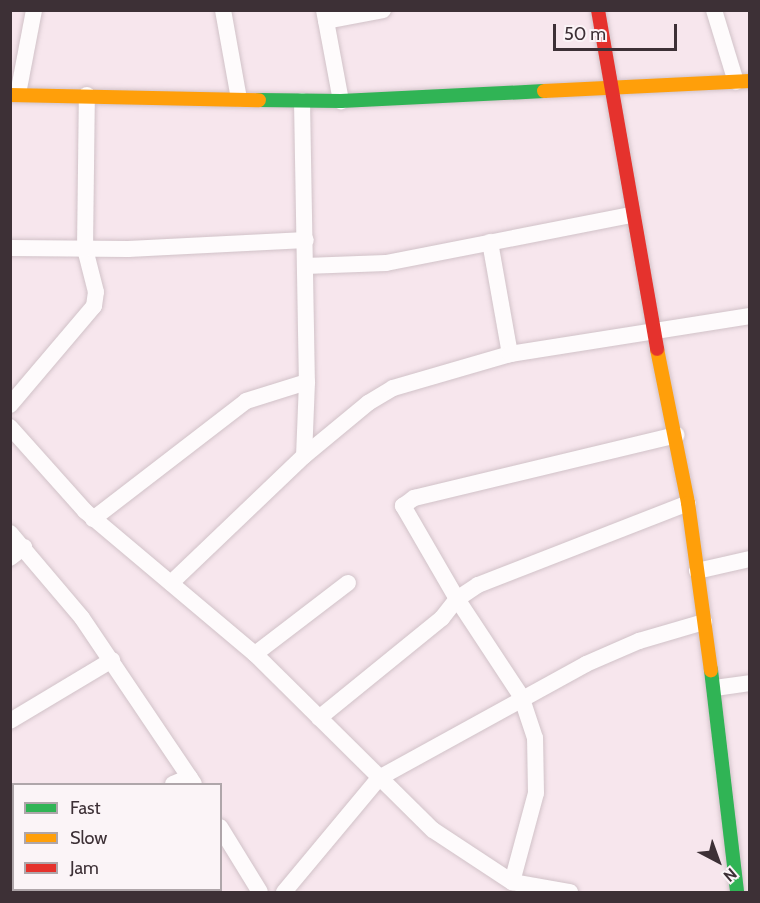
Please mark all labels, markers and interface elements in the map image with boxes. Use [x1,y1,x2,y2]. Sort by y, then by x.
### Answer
scale bar [556,12,680,50]
text: 50 m [564,23,606,45]
legend [12,783,222,891]
text: Fast [70,797,101,819]
text: Slow [70,827,107,849]
north arrow [688,831,748,891]
text: Jam [70,857,99,879]
text: N [720,864,741,886]

